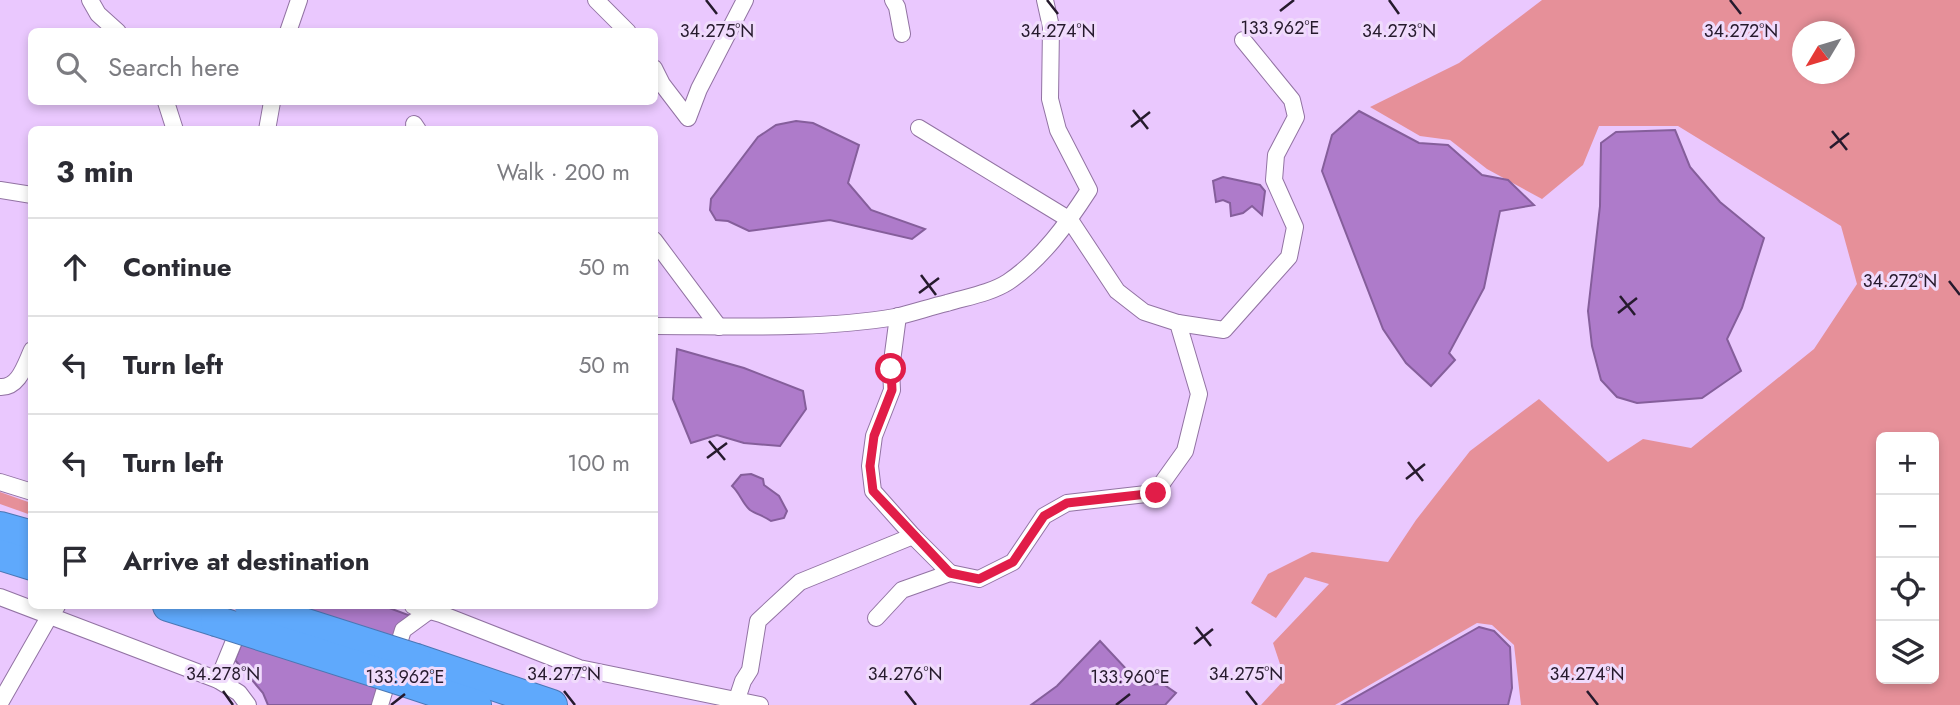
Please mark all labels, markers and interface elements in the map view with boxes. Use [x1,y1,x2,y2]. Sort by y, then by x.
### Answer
text: 133.962°E [1241,15,1319,41]
text: 34.275°N [680,18,754,44]
text: 34.274°N [1021,18,1095,44]
text: 34.273°N [1362,18,1436,44]
text: 34.272°N [1704,18,1778,44]
north arrow [1792,21,1855,84]
search box [28,28,658,105]
icon: search [52,48,90,86]
text: Search here [108,48,240,86]
text: 3 min [56,150,134,193]
text: Walk · 200 m [497,155,630,189]
icon: ahead [56,248,94,286]
text: Continue [123,248,232,286]
text: 50 m [578,250,630,284]
text: 34.272°N [1863,268,1937,294]
icon: left [56,346,94,384]
text: Turn left [123,346,223,384]
text: 50 m [578,348,630,382]
route start [875,353,906,384]
map controls [1876,432,1939,684]
button: + [1876,432,1939,495]
icon: left [56,444,94,482]
text: Turn left [123,444,223,482]
text: 100 m [567,446,630,480]
route end [1140,477,1171,508]
button: − [1876,495,1939,558]
icon: arrive [56,542,94,580]
text: Arrive at destination [123,542,370,580]
button: locate [1876,558,1939,621]
button: layers [1876,621,1939,684]
text: 34.278°N [186,661,260,687]
text: 34.277°N [527,661,601,687]
text: 34.276°N [868,661,942,687]
text: 34.275°N [1209,661,1283,687]
text: 34.274°N [1550,661,1624,687]
text: 133.962°E [366,664,444,690]
text: 133.960°E [1090,664,1170,690]

